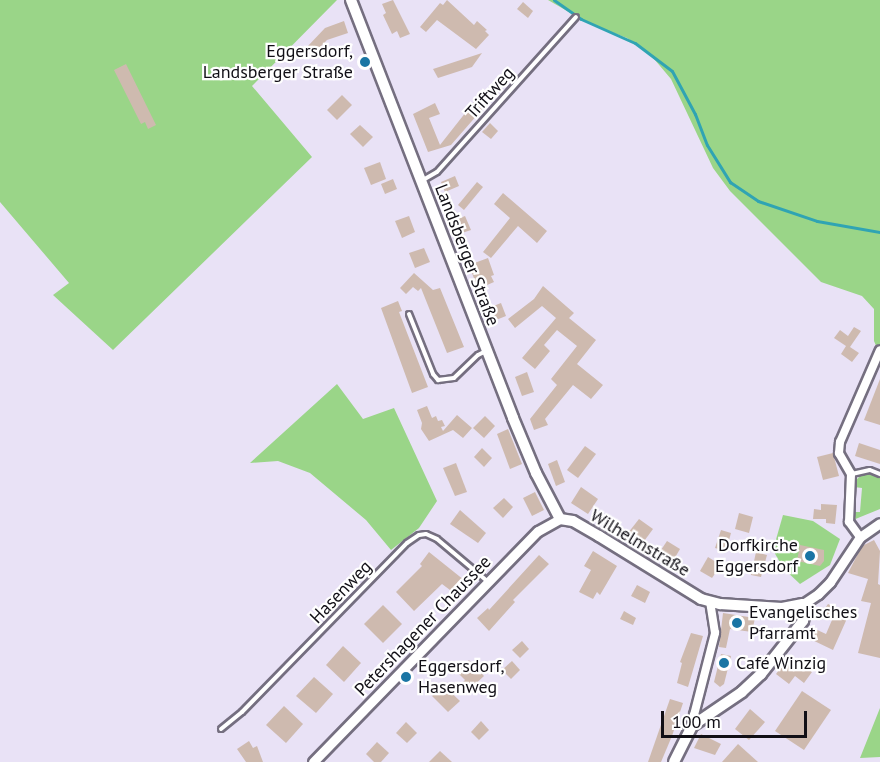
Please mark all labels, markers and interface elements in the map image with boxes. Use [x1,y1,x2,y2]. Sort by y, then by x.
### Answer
place label: Eggersdorf, Landsberger Straße [203,41,353,84]
marker: Eggersdorf, Landsberger Straße [358,55,372,69]
street label: Triftweg [461,63,519,123]
street label: Landsberger Straße [430,181,504,329]
street label: Wilhelmstraße [586,505,694,581]
place label: Dorfkirche Eggersdorf [715,535,798,578]
marker: Dorfkirche Eggersdorf [803,549,817,563]
street label: Petershagener Chaussee [350,551,496,701]
street label: Hasenweg [306,556,376,628]
place label: Evangelisches Pfarramt [749,602,857,644]
marker: Evangelisches Pfarramt [730,616,744,630]
place label: Café Winzig [736,652,827,674]
place label: Eggersdorf, Hasenweg [418,656,505,698]
marker: Café Winzig [717,656,731,670]
marker: Eggersdorf, Hasenweg [399,670,413,684]
scale bar [664,699,810,737]
text: 100 m [672,710,721,733]

